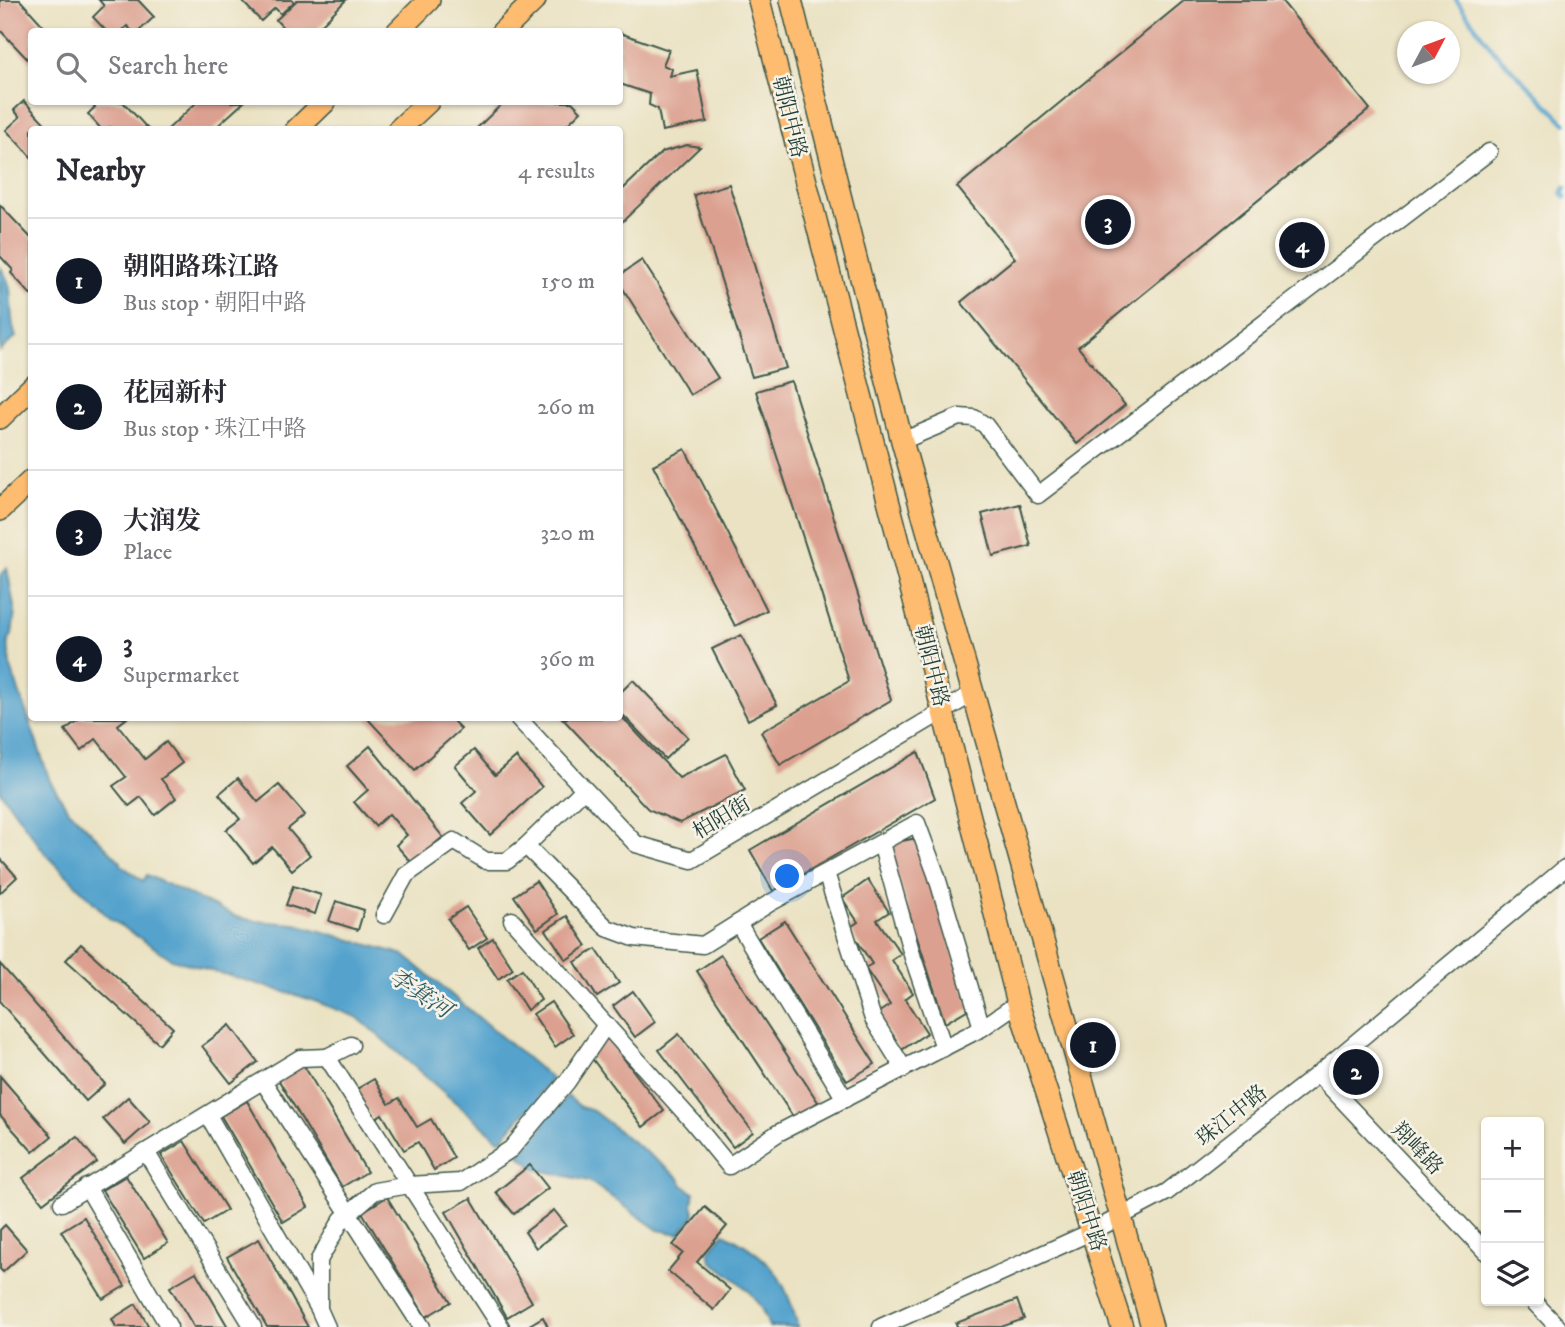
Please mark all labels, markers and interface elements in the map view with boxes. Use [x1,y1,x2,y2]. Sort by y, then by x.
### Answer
north arrow [1397,21,1460,84]
search box [28,28,623,105]
icon: search [52,48,90,86]
text: Search here [108,50,228,83]
street label: 朝阳中路 [766,73,812,161]
text: Nearby [56,153,145,190]
text: 4 results [518,157,595,186]
pin: 3 [1085,196,1131,248]
pin: 4 [1279,219,1325,271]
text: 朝阳路珠江路 [123,251,279,284]
text: 1 [75,267,83,296]
text: 150 m [541,267,595,296]
text: Bus stop · 朝阳中路 [123,289,306,318]
text: 花园新村 [123,377,227,410]
text: 2 [73,393,85,422]
text: 260 m [537,393,595,422]
text: Bus stop · 珠江中路 [123,415,306,444]
text: 大润发 [123,505,201,538]
text: 3 [75,519,83,548]
text: 320 m [541,519,595,548]
text: Place [123,538,172,567]
street label: 朝阳中路 [908,622,954,710]
text: 3 [123,628,133,661]
text: 4 [72,645,86,674]
text: 360 m [540,645,595,674]
text: Supermarket [123,661,239,690]
street label: 柏阳街 [688,791,756,845]
your location [770,859,804,893]
water label: 李箕河 [383,963,460,1028]
pin: 1 [1070,1019,1116,1071]
pin: 2 [1333,1046,1379,1098]
street label: 珠江中路 [1191,1079,1273,1153]
street label: 翔峰路 [1386,1117,1448,1181]
map controls [1481,1117,1544,1306]
button: + [1481,1117,1544,1180]
street label: 朝阳中路 [1061,1167,1111,1255]
button: − [1481,1180,1544,1243]
button: layers [1481,1243,1544,1306]

